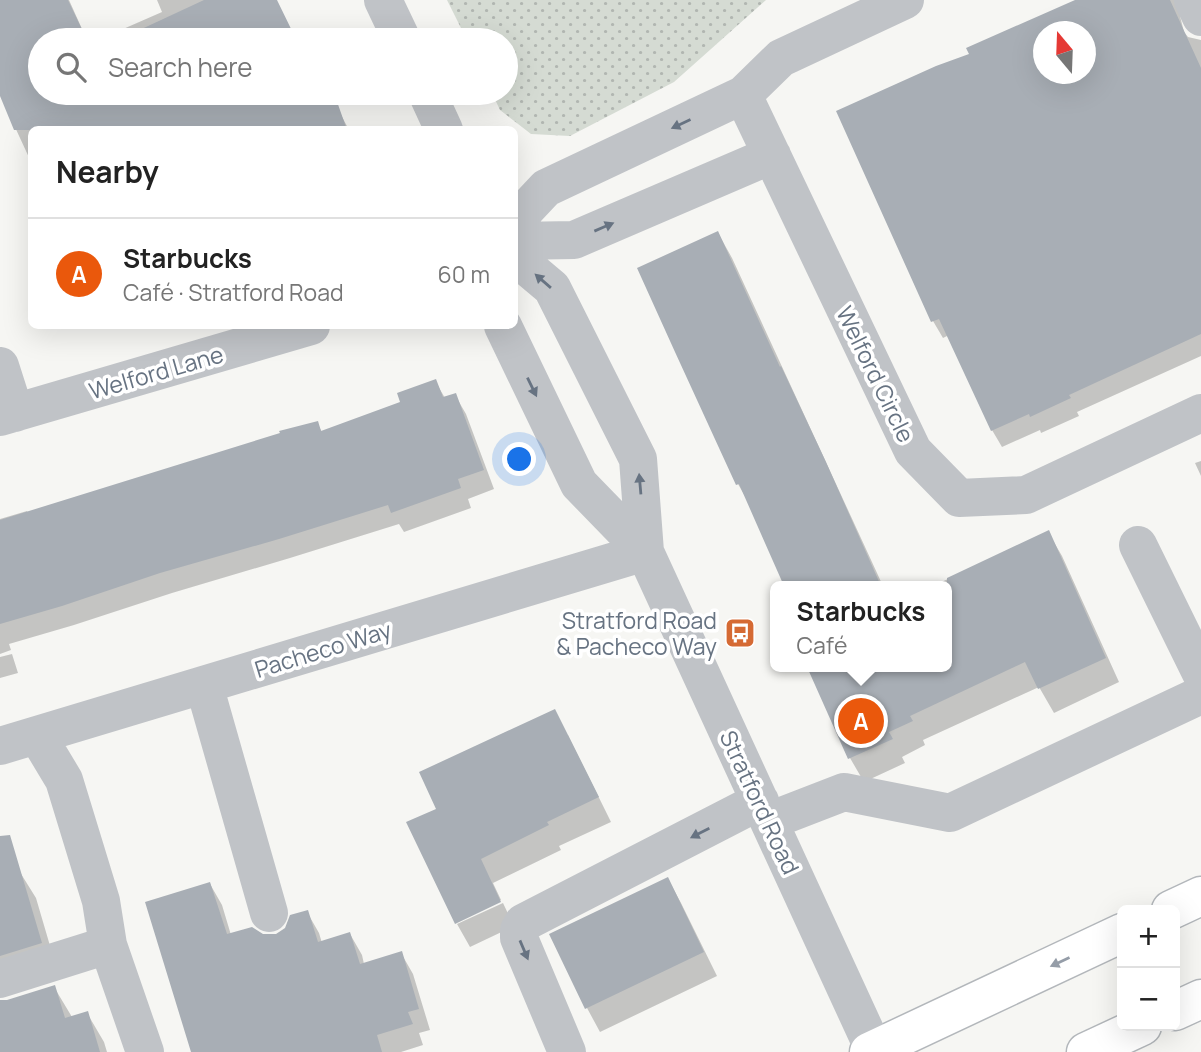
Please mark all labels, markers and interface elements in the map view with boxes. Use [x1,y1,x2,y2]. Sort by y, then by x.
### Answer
north arrow [1033,21,1096,84]
search box [28,28,518,105]
icon: search [52,48,90,86]
text: Search here [108,49,253,85]
one-way arrow [671,118,691,130]
text: Nearby [56,151,159,192]
one-way arrow [594,221,615,232]
text: Starbucks [123,240,252,276]
text: A [71,258,87,290]
text: 60 m [438,258,490,290]
one-way arrow [534,273,552,289]
text: Café · Stratford Road [123,276,344,308]
street label: Welford Circle [829,301,923,447]
street label: Welford Lane [85,338,227,406]
one-way arrow [527,377,538,397]
your location [502,442,536,476]
one-way arrow [634,472,645,494]
popup [770,581,952,672]
text: Starbucks [797,593,925,629]
place label: Stratford Road & Pacheco Way [556,604,717,662]
street label: Pacheco Way [251,613,395,685]
bus stop icon: Stratford Road & Pacheco Way [723,616,757,650]
text: Café [797,629,847,661]
pin: A [838,695,884,747]
street label: Stratford Road [713,725,807,879]
one-way arrow [690,827,710,838]
map controls [1117,905,1180,1031]
button: + [1117,905,1180,968]
one-way arrow [518,940,530,960]
one-way arrow [1050,957,1071,968]
button: − [1117,968,1180,1031]

